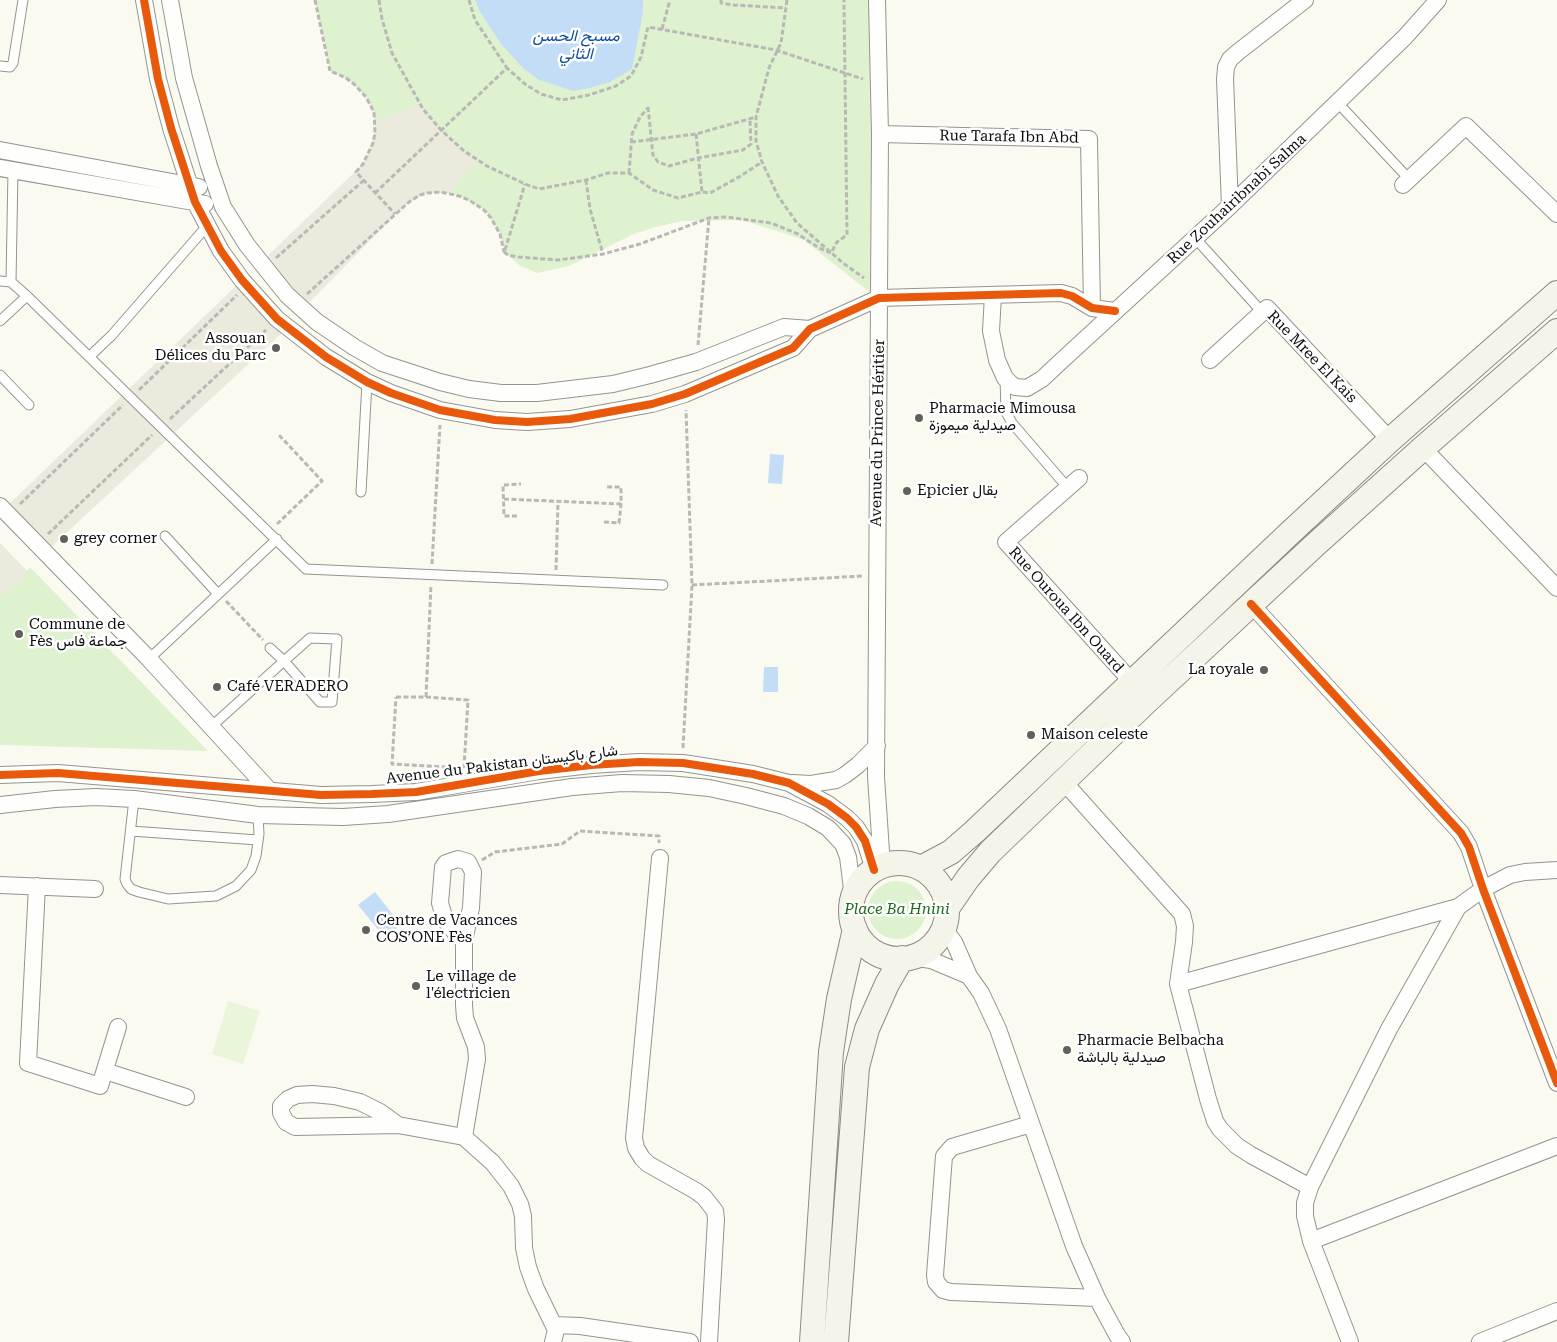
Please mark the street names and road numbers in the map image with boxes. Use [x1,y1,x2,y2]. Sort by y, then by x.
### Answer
street label: Rue Tarafa Ibn Abd [939,127,1079,147]
street label: Rue Zouhairibnabi Salma [1164,130,1310,268]
street label: Rue Mree El Kais [1263,307,1361,407]
street label: Avenue du Prince Héritier [867,339,889,527]
street label: Rue Ouroua Ibn Ouard [1005,543,1127,677]
street label: Avenue du Pakistan شارع باكيستان [385,742,619,788]

